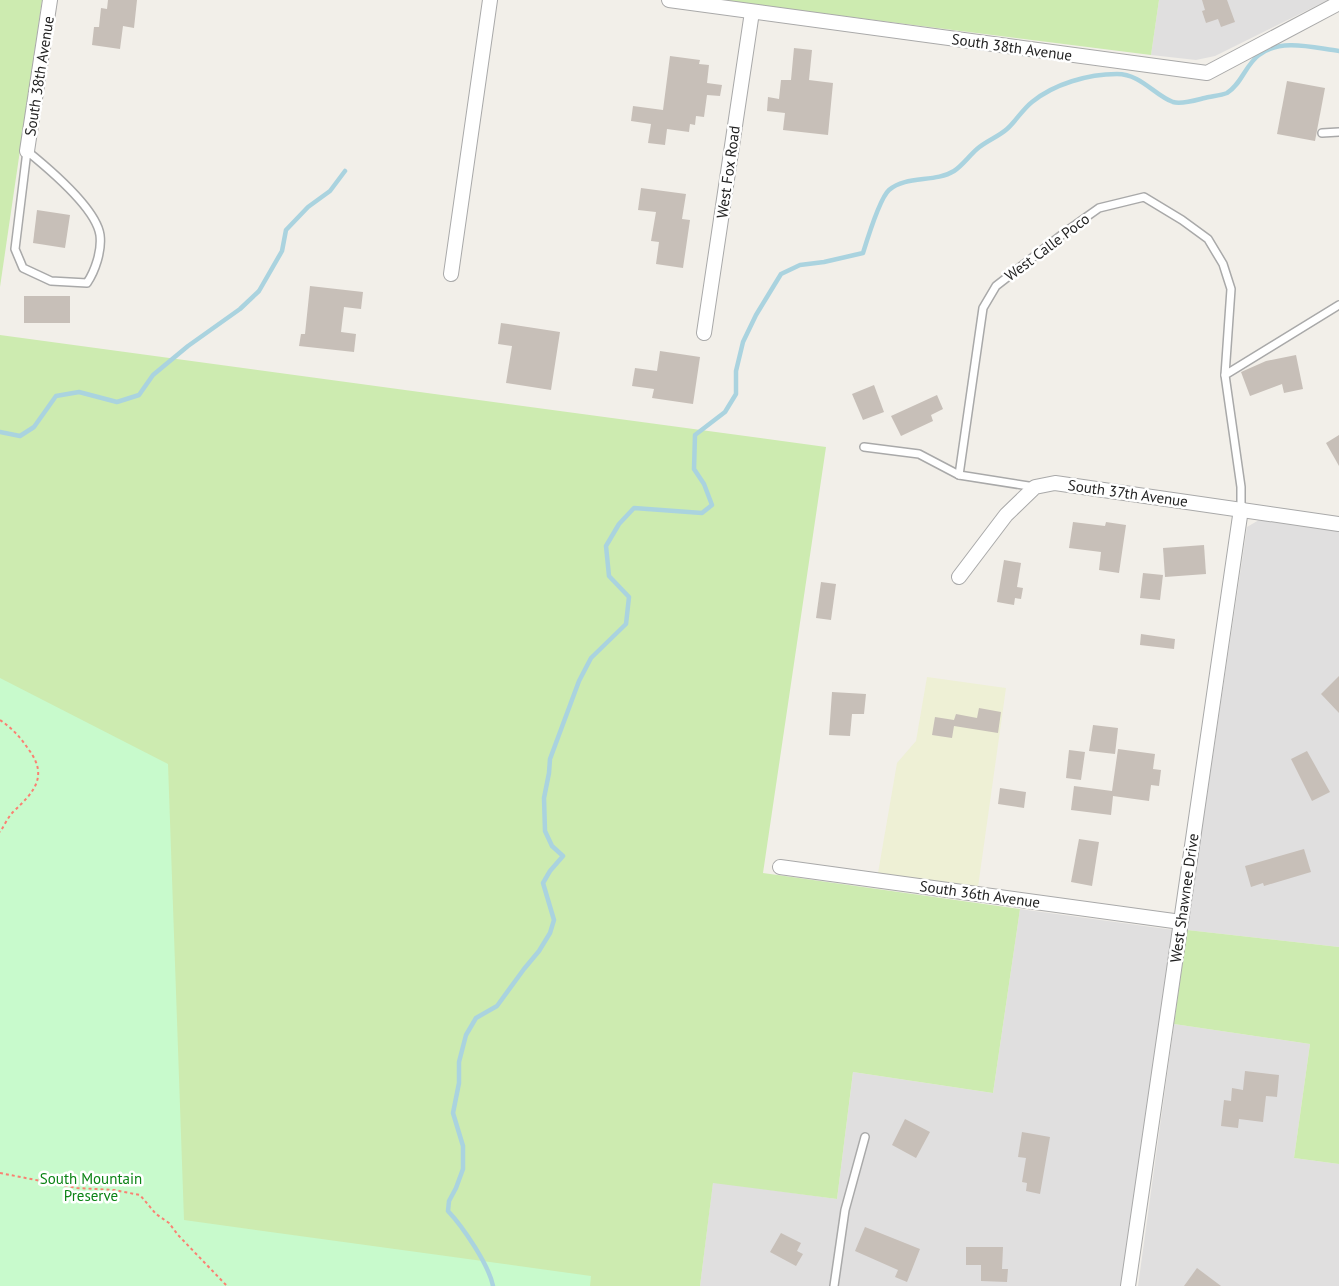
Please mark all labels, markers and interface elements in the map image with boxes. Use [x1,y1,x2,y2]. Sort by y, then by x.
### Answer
street label: South 38th Avenue [20,15,58,137]
street label: South 38th Avenue [951,29,1073,65]
street label: West Fox Road [712,124,744,220]
street label: West Calle Poco [1001,209,1093,285]
street label: South 37th Avenue [1067,475,1189,511]
street label: West Shawnee Drive [1166,832,1202,964]
street label: South 36th Avenue [919,876,1041,912]
park label: South Mountain Preserve [40,1169,142,1205]

